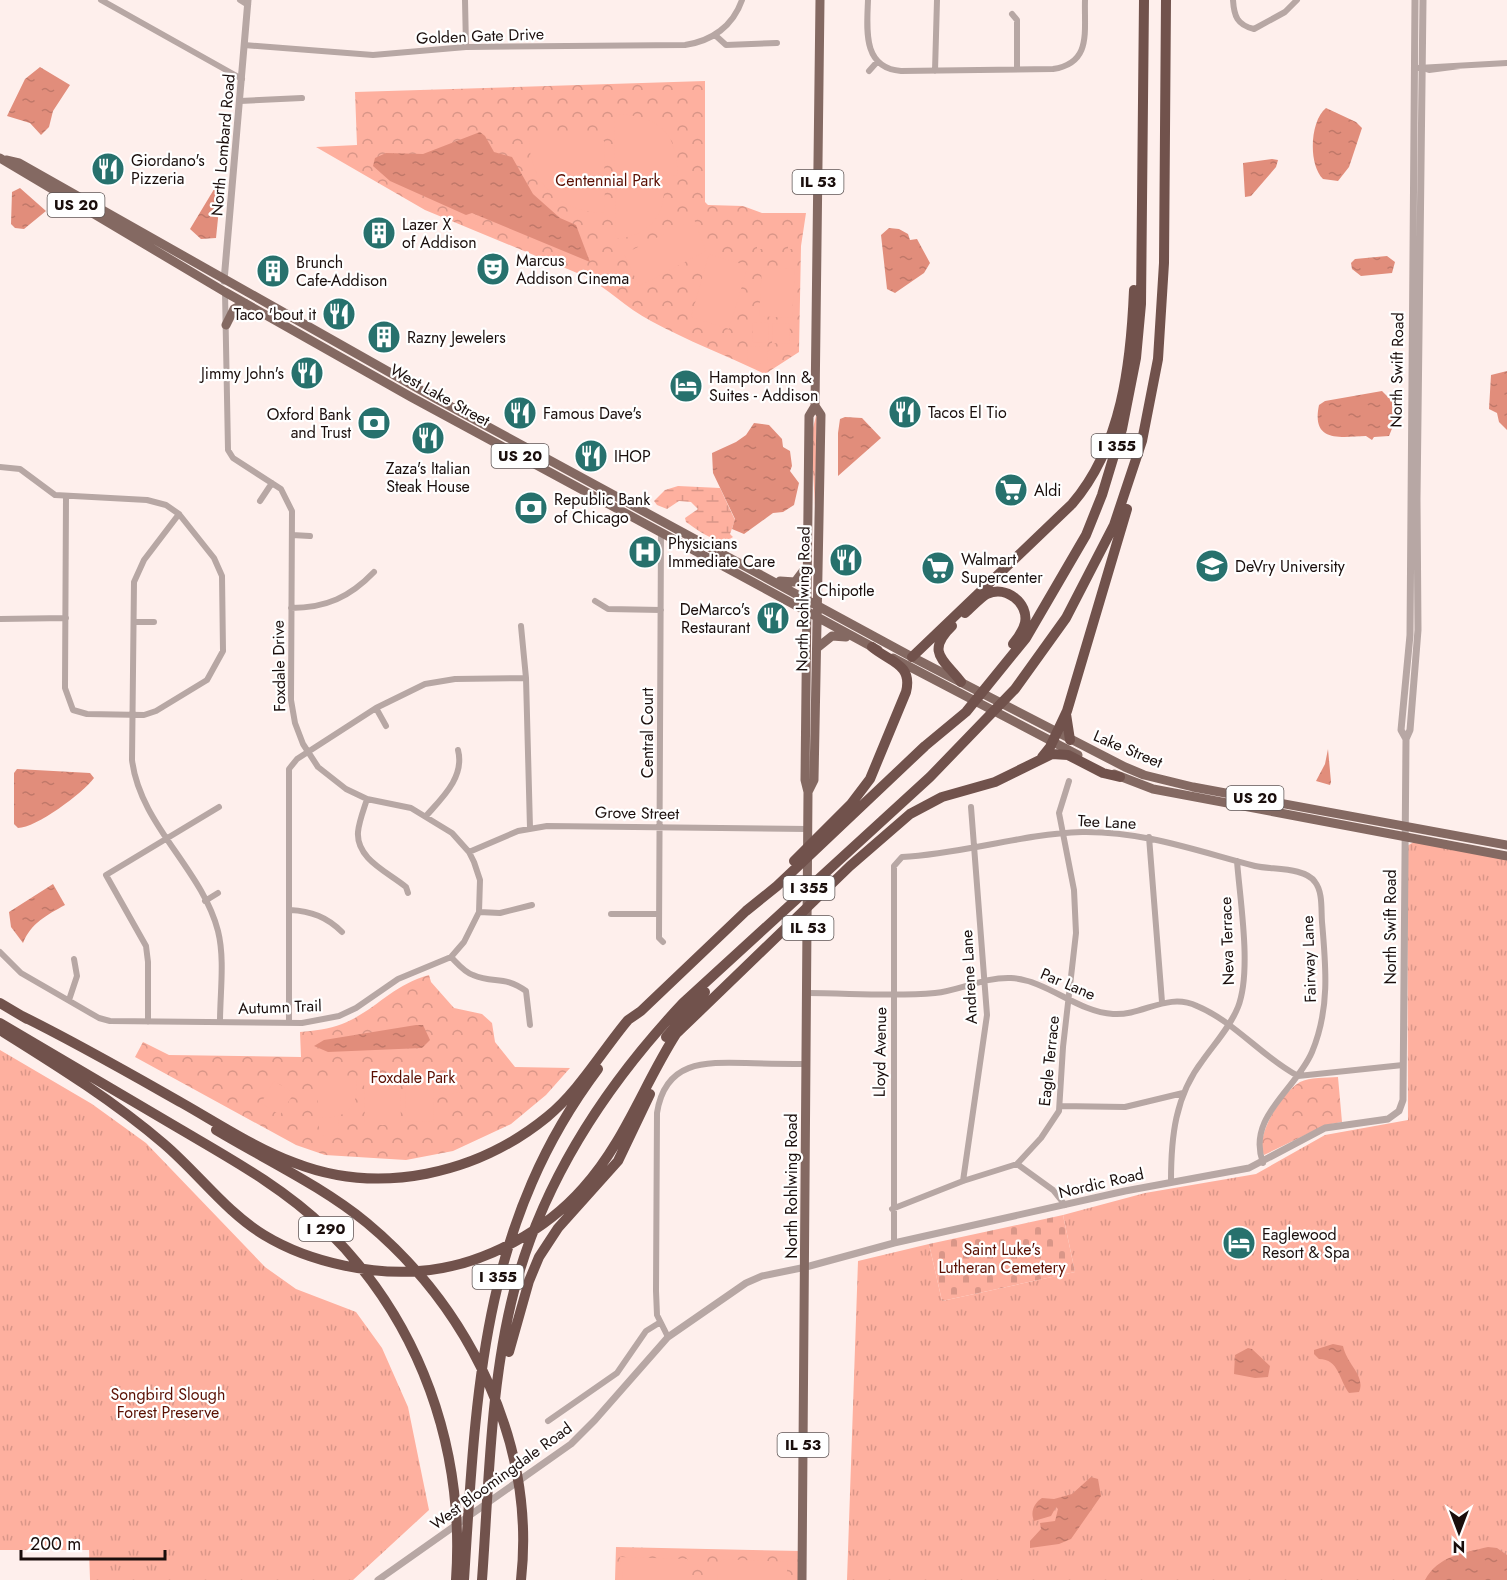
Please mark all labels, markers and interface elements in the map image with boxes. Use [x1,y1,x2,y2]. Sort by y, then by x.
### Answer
street label: Golden Gate Drive [416,22,544,50]
street label: North Lombard Road [205,73,241,217]
place label: Giordano's Pizzeria [131,149,205,190]
restaurant icon: Giordano's Pizzeria [90,151,126,187]
park label: Centennial Park [555,169,662,192]
road number: IL 53 [792,170,844,194]
road number: US 20 [48,193,104,217]
place label: Lazer X of Addison [402,213,477,254]
building icon: Lazer X of Addison [361,215,397,251]
place label: Marcus Addison Cinema [516,249,629,290]
place label: Brunch Cafe-Addison [296,251,387,292]
theatre icon: Marcus Addison Cinema [475,251,511,287]
building icon: Brunch Cafe-Addison [255,253,291,289]
restaurant icon: Taco 'bout it [321,296,357,332]
place label: Taco 'bout it [234,303,316,326]
street label: North Swift Road [1384,312,1410,428]
building icon: Razny Jewelers [366,319,402,355]
place label: Razny Jewelers [407,326,506,349]
restaurant icon: Jimmy John's [289,355,325,391]
street label: West Lake Street [386,358,494,432]
place label: Jimmy John's [199,362,284,385]
place label: Hampton Inn & Suites - Addison [709,366,818,407]
hotel icon: Hampton Inn & Suites - Addison [668,368,704,404]
restaurant icon: Tacos El Tio [887,394,923,430]
restaurant icon: Famous Dave's [502,395,538,431]
place label: Tacos El Tio [928,401,1007,424]
place label: Famous Dave's [543,402,642,425]
place label: Oxford Bank and Trust [267,403,352,444]
bank icon: Oxford Bank and Trust [356,405,392,441]
restaurant icon: Zaza's Italian Steak House [410,420,446,456]
road number: I 355 [1092,434,1142,458]
restaurant icon: IHOP [573,438,609,474]
road number: US 20 [492,444,548,468]
place label: IHOP [614,445,651,468]
place label: Zaza's Italian Steak House [386,457,470,498]
supermarket icon: Aldi [993,472,1029,508]
place label: Aldi [1034,479,1062,502]
place label: Republic Bank of Chicago [554,488,651,529]
bank icon: Republic Bank of Chicago [513,490,549,526]
street label: North Rohlwing Road [790,526,816,672]
place label: Physicians Immediate Care [668,532,775,573]
hospital icon: Physicians Immediate Care [627,534,663,570]
restaurant icon: Chipotle [828,542,864,578]
place label: Walmart Supercenter [961,548,1043,589]
school or university icon: DeVry University [1194,548,1230,584]
supermarket icon: Walmart Supercenter [920,550,956,586]
place label: DeVry University [1235,555,1346,578]
place label: Chipotle [817,579,875,602]
place label: DeMarco's Restaurant [680,598,750,639]
restaurant icon: DeMarco's Restaurant [755,600,791,636]
street label: Foxdale Drive [267,620,291,712]
street label: Central Court [636,688,659,778]
street label: Lake Street [1090,724,1166,774]
road number: US 20 [1226,786,1284,810]
street label: Grove Street [595,801,679,825]
street label: Tee Lane [1077,809,1137,835]
street label: North Swift Road [1379,869,1402,985]
road number: I 355 [784,876,834,900]
street label: Neva Terrace [1214,896,1240,986]
street label: Fairway Lane [1296,915,1322,1003]
road number: IL 53 [782,916,834,940]
street label: Andrene Lane [955,929,983,1025]
street label: Par Lane [1037,962,1099,1006]
street label: Autumn Trail [238,994,322,1020]
street label: Lloyd Avenue [868,1007,892,1097]
street label: Eagle Terrace [1033,1015,1065,1107]
park label: Foxdale Park [371,1066,456,1089]
street label: North Rohlwing Road [780,1113,803,1259]
street label: Nordic Road [1056,1162,1146,1204]
road number: I 290 [299,1217,353,1241]
place label: Eaglewood Resort & Spa [1262,1223,1350,1264]
hotel icon: Eaglewood Resort & Spa [1221,1225,1257,1261]
park label: Saint Luke's Lutheran Cemetery [938,1238,1067,1279]
road number: I 355 [472,1265,524,1289]
park label: Songbird Slough Forest Preserve [111,1383,225,1424]
street label: West Bloomingdale Road [425,1417,577,1535]
road number: IL 53 [778,1433,828,1457]
north arrow [1429,1502,1489,1562]
scale bar [21,1523,165,1561]
text: 200 m [30,1531,81,1557]
text: N [1453,1535,1465,1558]

